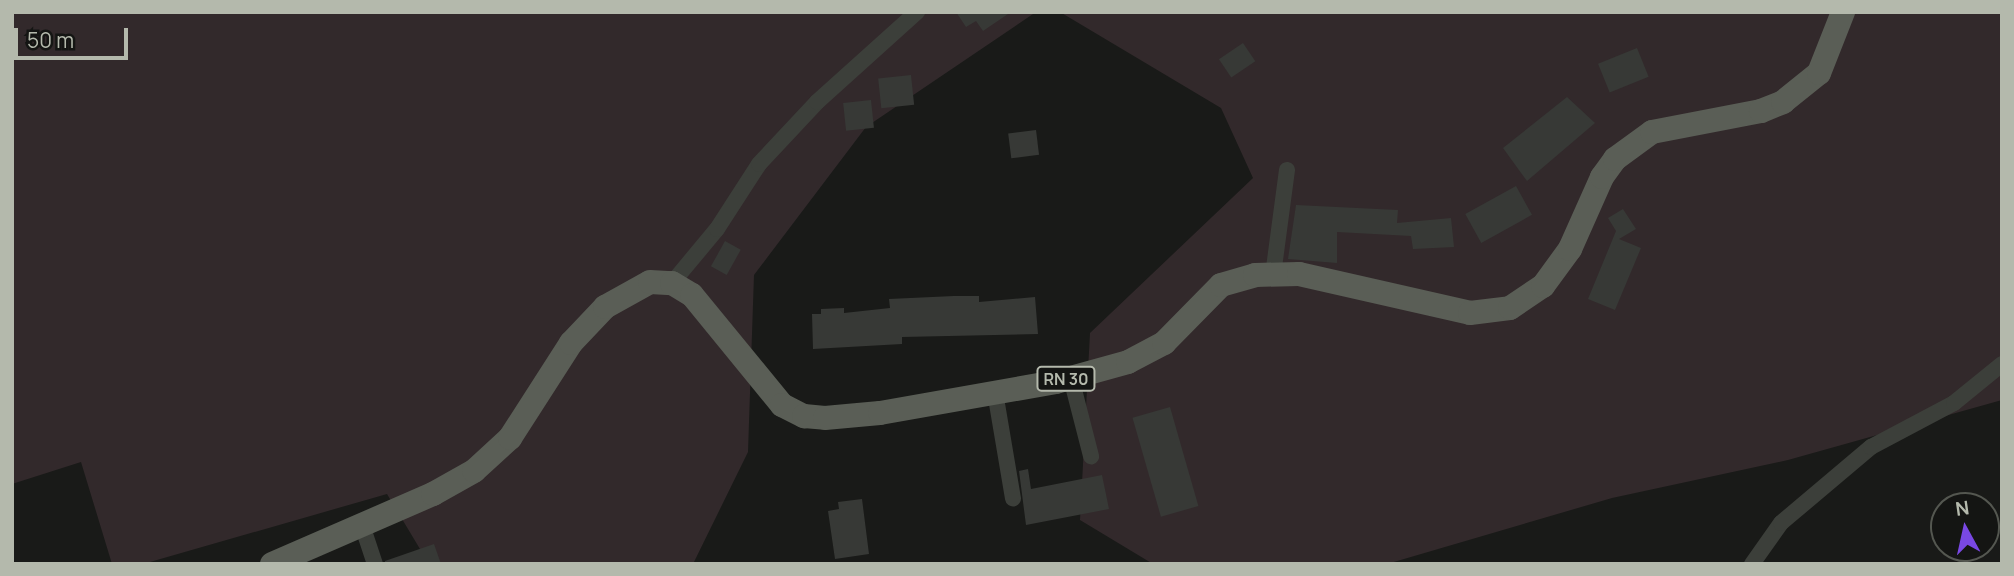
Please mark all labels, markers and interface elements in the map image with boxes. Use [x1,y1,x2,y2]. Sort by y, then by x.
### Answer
scale bar [18,14,131,58]
text: 50 m [27,26,74,54]
road number: RN 30 [1036,366,1096,392]
north arrow [1930,492,2000,562]
text: N [1954,494,1971,522]

